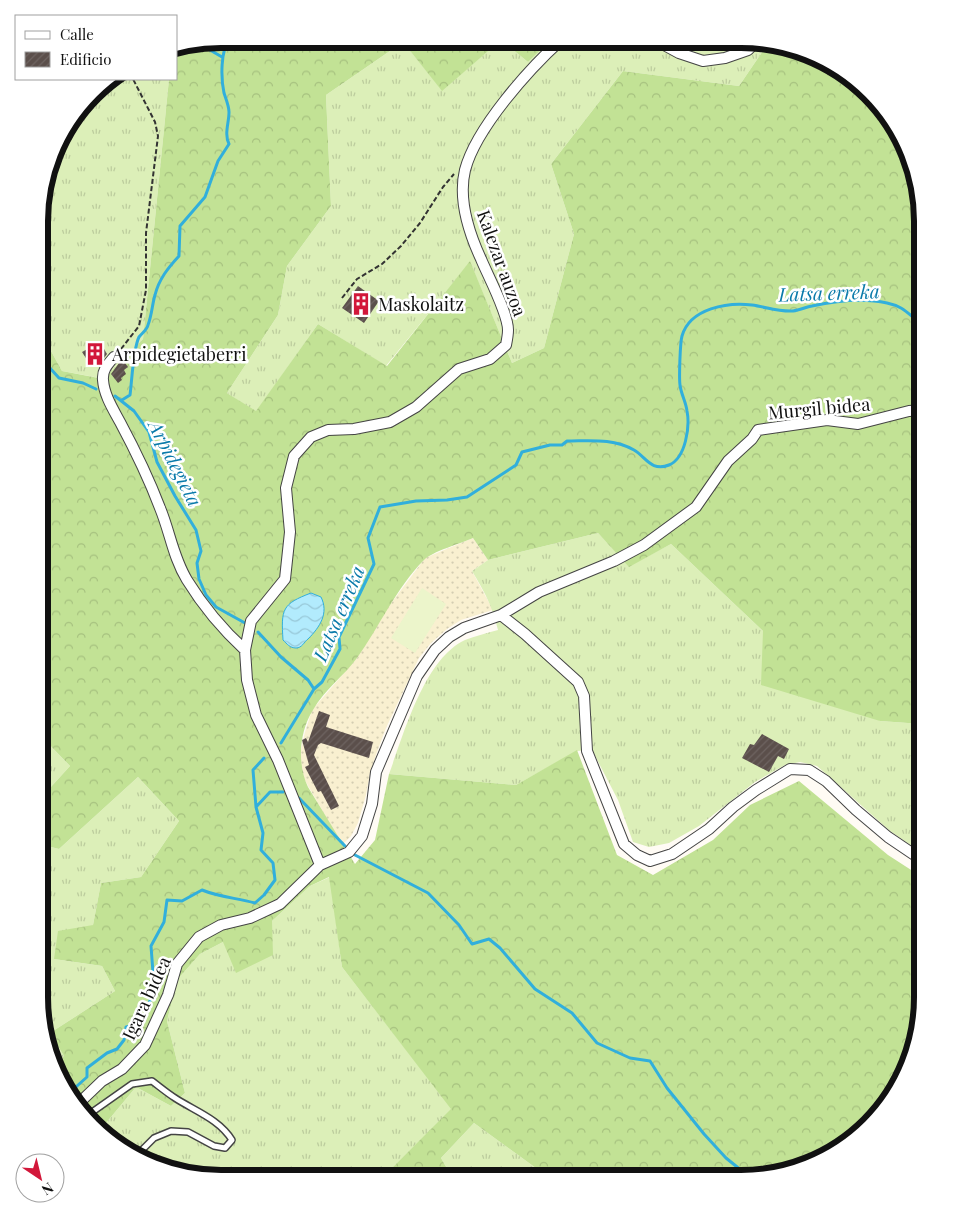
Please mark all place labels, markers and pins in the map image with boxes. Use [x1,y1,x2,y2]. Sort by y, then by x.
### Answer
building icon: Maskolaitz [348,291,374,317]
place label: Maskolaitz [378,292,464,316]
building icon: Arpidegietaberri [82,341,108,367]
place label: Arpidegietaberri [111,342,246,366]

